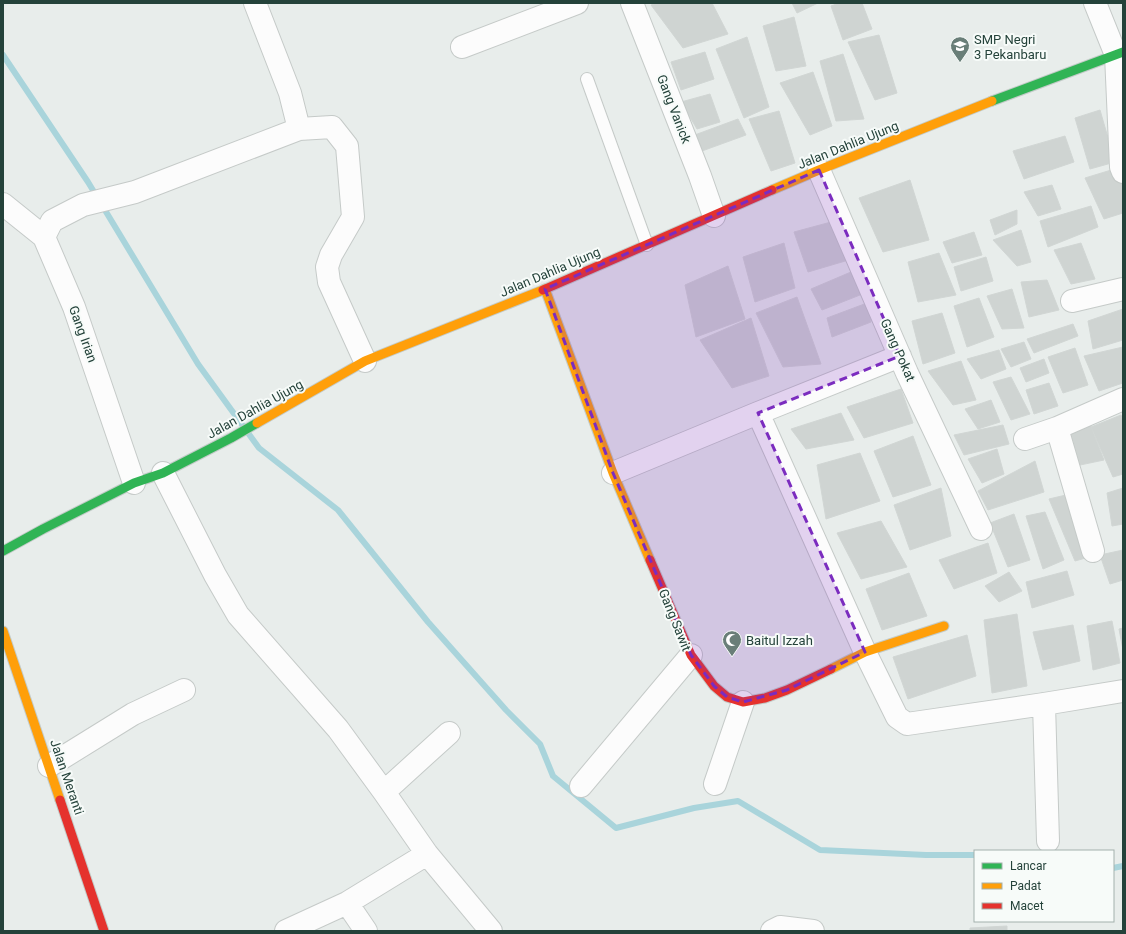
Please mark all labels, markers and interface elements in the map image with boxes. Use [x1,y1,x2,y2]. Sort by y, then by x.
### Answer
place label: SMP Negri 3 Pekanbaru [974,32,1046,62]
school or university icon: SMP Negri 3 Pekanbaru [949,35,971,63]
street label: Gang Vanick [654,73,694,146]
street label: Jalan Dahlia Ujung [795,118,901,172]
street label: Jalan Dahlia Ujung [498,244,602,300]
street label: Gang Irian [66,304,100,364]
street label: Gang Pokat [878,316,918,384]
street label: Jalan Dahlia Ujung [204,376,306,442]
street label: Gang Sawit [656,587,694,653]
mosque icon: Baitul Izzah [721,629,743,657]
place label: Baitul Izzah [746,633,813,648]
street label: Jalan Meranti [47,737,87,817]
legend [974,850,1114,922]
text: Lancar [1010,859,1047,873]
text: Padat [1010,879,1041,893]
text: Macet [1010,899,1044,913]

